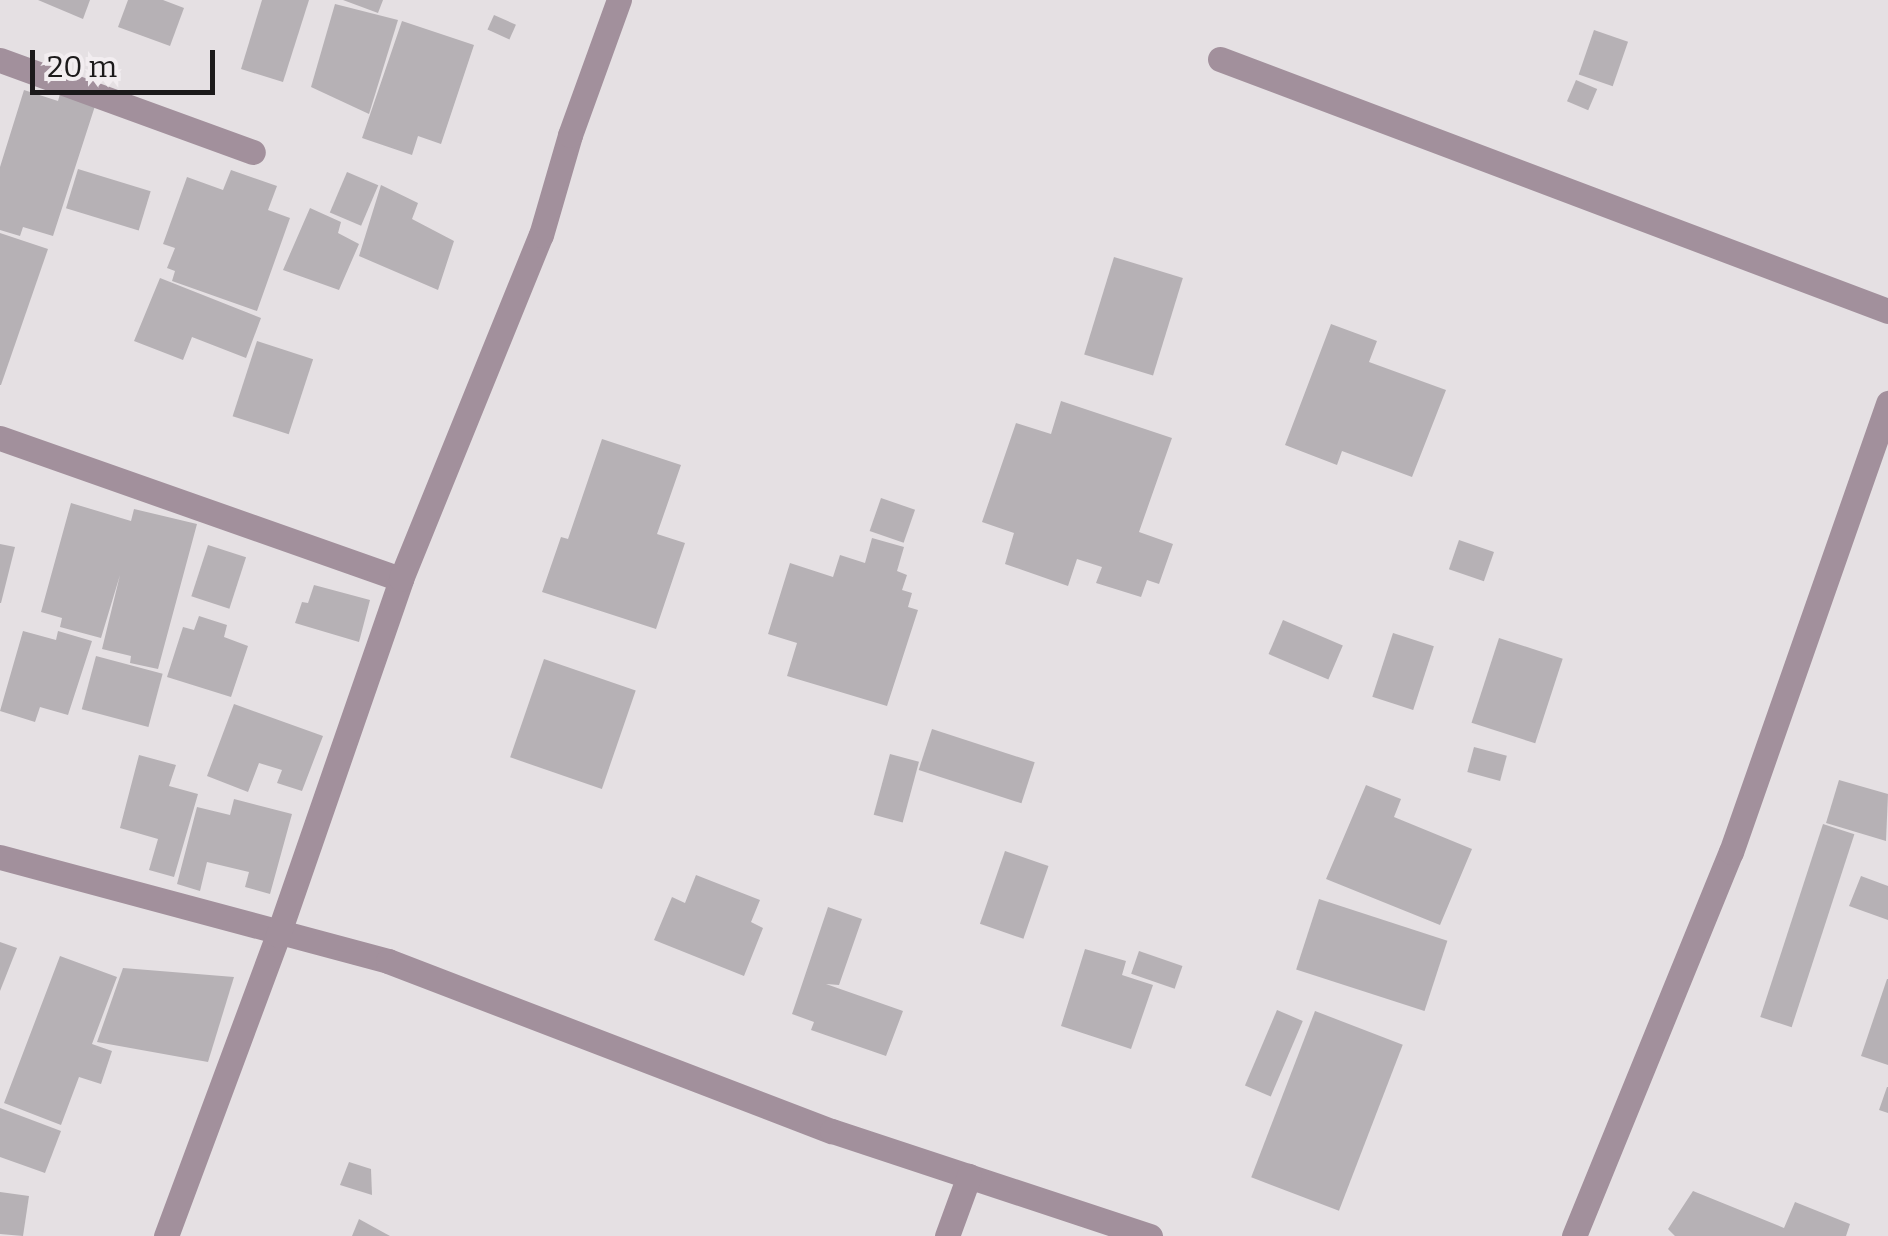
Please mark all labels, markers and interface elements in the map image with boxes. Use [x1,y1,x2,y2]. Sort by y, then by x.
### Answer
scale bar [35,30,220,92]
text: 20 m [47,49,117,85]

